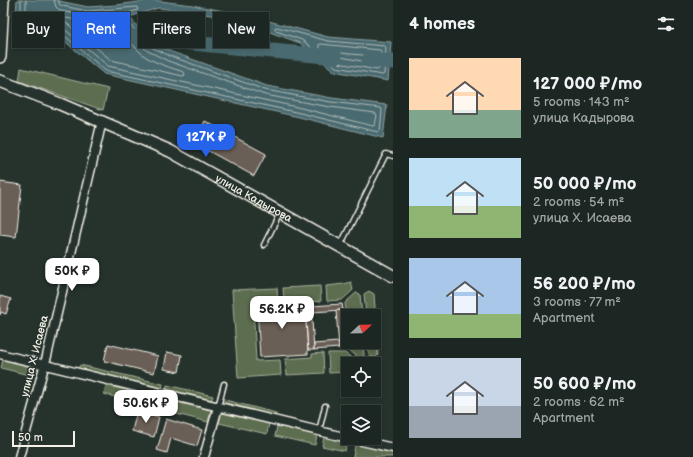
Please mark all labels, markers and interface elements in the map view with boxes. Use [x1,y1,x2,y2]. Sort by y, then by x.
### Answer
chip: Buy [12,12,64,48]
chip: Rent [72,12,130,48]
chip: Filters [138,12,205,48]
chip: New [213,12,269,48]
icon: filters [655,13,677,35]
text: 4 homes [409,14,475,34]
icon: home [441,74,489,122]
text: 127 000 ₽/mo [533,74,642,94]
text: 5 rooms · 143 m² [533,94,630,110]
text: улица Кадырова [533,110,634,126]
pin: 127K ₽ [173,124,239,158]
text: 127K ₽ [186,129,226,145]
street label: улица Кадырова [213,172,295,225]
icon: home [441,174,489,222]
text: 50 000 ₽/mo [533,174,636,194]
text: 2 rooms · 54 m² [533,194,624,210]
text: улица Х. Исаева [533,210,632,226]
pin: 50K ₽ [44,258,100,292]
text: 50K ₽ [54,263,90,279]
icon: home [441,274,489,322]
text: 56 200 ₽/mo [533,274,635,294]
text: 3 rooms · 77 m² [533,294,621,310]
pin: 56.2K ₽ [245,296,319,330]
text: 56.2K ₽ [259,301,305,317]
north arrow [341,309,381,349]
map controls [341,309,381,445]
text: Apartment [533,310,594,326]
street label: улица Х. Исаева [18,314,51,398]
button: locate [341,357,381,397]
icon: home [441,374,489,422]
text: 50 600 ₽/mo [533,374,636,394]
pin: 50.6K ₽ [109,390,183,424]
text: 2 rooms · 62 m² [533,394,625,410]
text: 50.6K ₽ [123,395,169,411]
button: layers [341,405,381,445]
text: Apartment [533,410,594,426]
scale bar [12,429,75,448]
text: 50 m [18,431,43,444]

